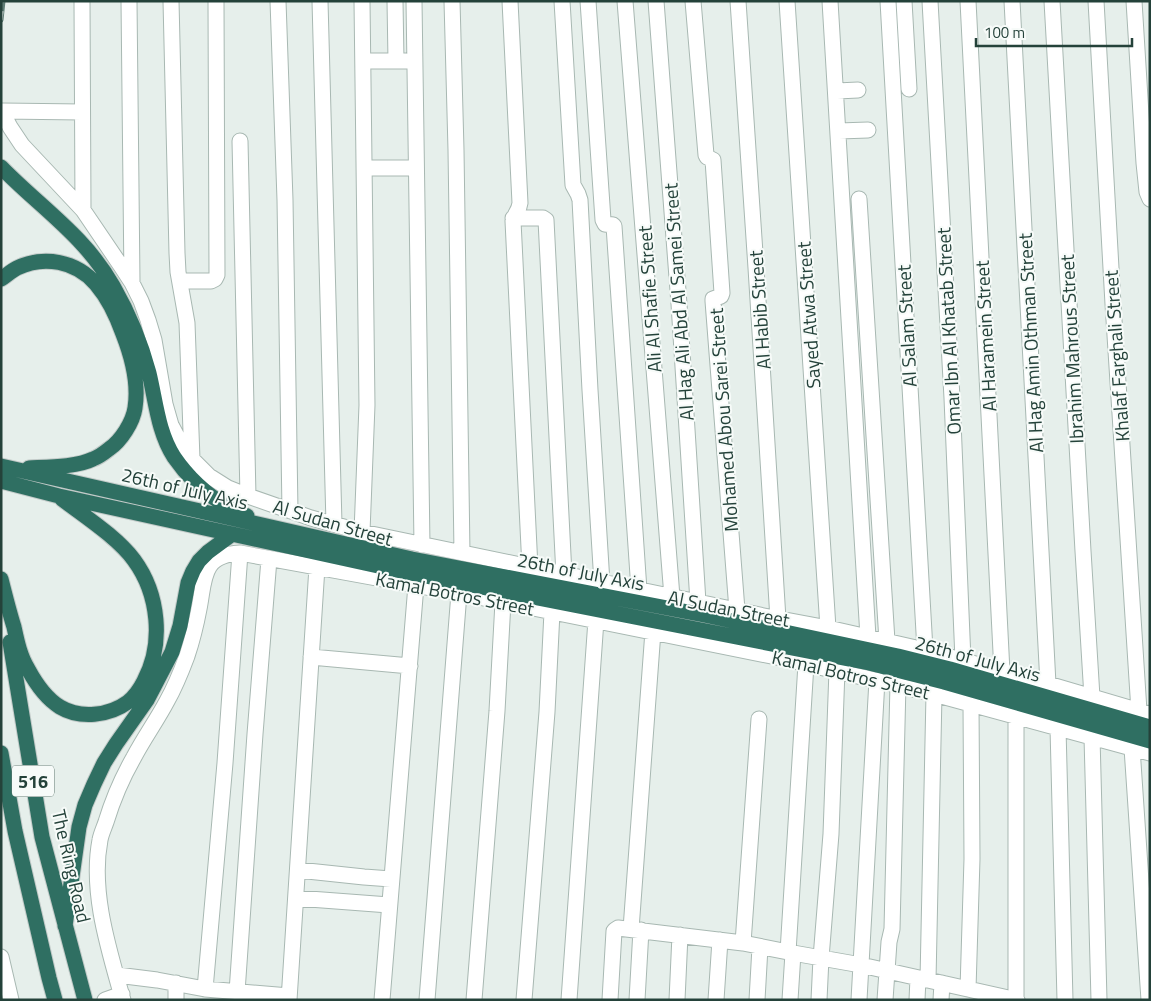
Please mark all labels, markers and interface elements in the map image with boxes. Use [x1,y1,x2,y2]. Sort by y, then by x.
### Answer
scale bar [976,15,1132,47]
text: 100 m [984,21,1025,44]
street label: Al Hag Ali Abd Al Samei Street [655,182,701,422]
street label: Ali Al Shafie Street [629,224,669,373]
street label: Omar Ibn Al Khatab Street [928,226,968,435]
street label: Al Hag Amin Othman Street [1010,232,1050,454]
street label: Sayed Atwa Street [788,240,828,389]
street label: Al Habib Street [740,249,778,371]
street label: Ibrahim Mahrous Street [1052,253,1090,444]
street label: Al Haramein Street [967,259,1003,412]
street label: Al Salam Street [888,264,924,388]
street label: Khalaf Farghali Street [1096,269,1136,443]
street label: Mohamed Abou Sarei Street [701,307,745,533]
street label: 26th of July Axis [119,459,251,517]
street label: Al Sudan Street [270,491,397,553]
street label: 26th of July Axis [515,544,647,598]
street label: Kamal Botros Street [373,563,537,623]
street label: Al Sudan Street [666,582,793,634]
street label: 26th of July Axis [912,627,1044,689]
street label: Kamal Botros Street [769,642,933,706]
road number: 516 [12,766,54,796]
street label: The Ring Road [45,807,99,925]

